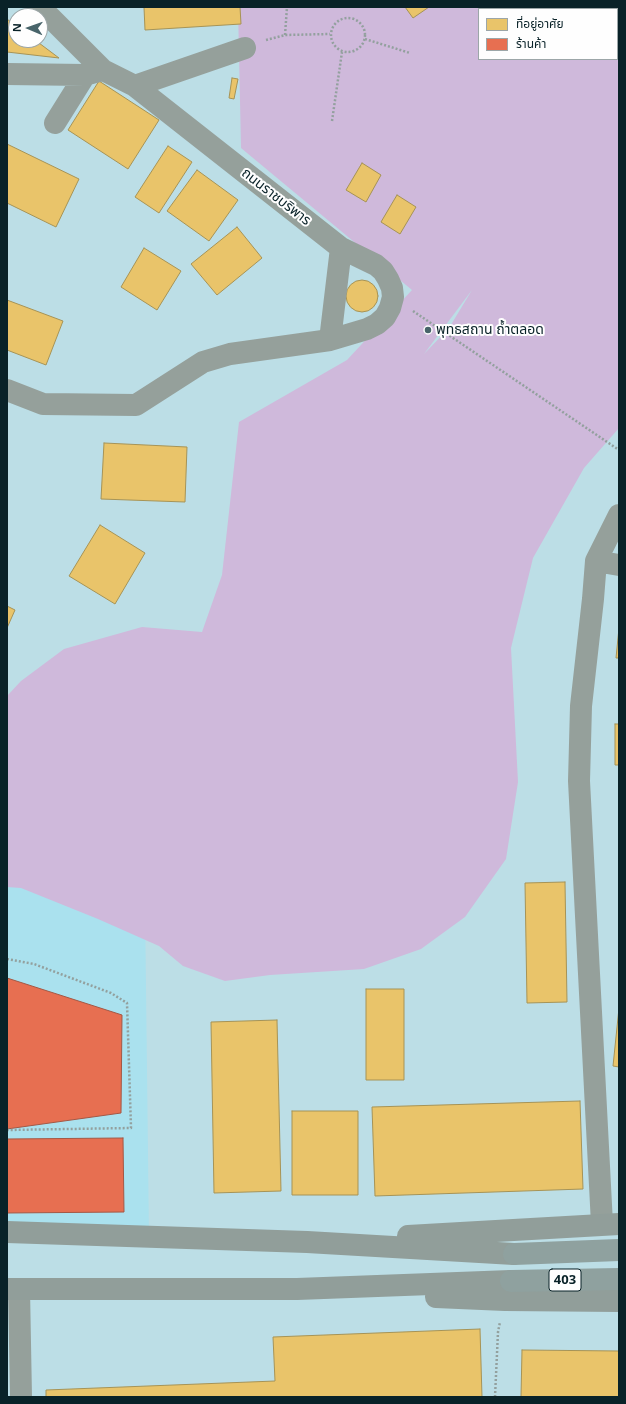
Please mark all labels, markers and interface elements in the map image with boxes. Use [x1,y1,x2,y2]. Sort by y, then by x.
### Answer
north arrow [8,8,48,48]
legend [478,8,618,60]
text: ที่อยู่อาศัย [516,15,564,32]
text: N [9,23,24,32]
text: ร้านค้า [516,35,546,52]
street label: ถนนราชบริพาร [238,165,314,229]
place label: พุทธสถาน ถ้ำตลอด [436,322,544,338]
marker: พุทธสถาน ถ้ำตลอด [423,325,433,335]
road number: 403 [549,1269,581,1291]

